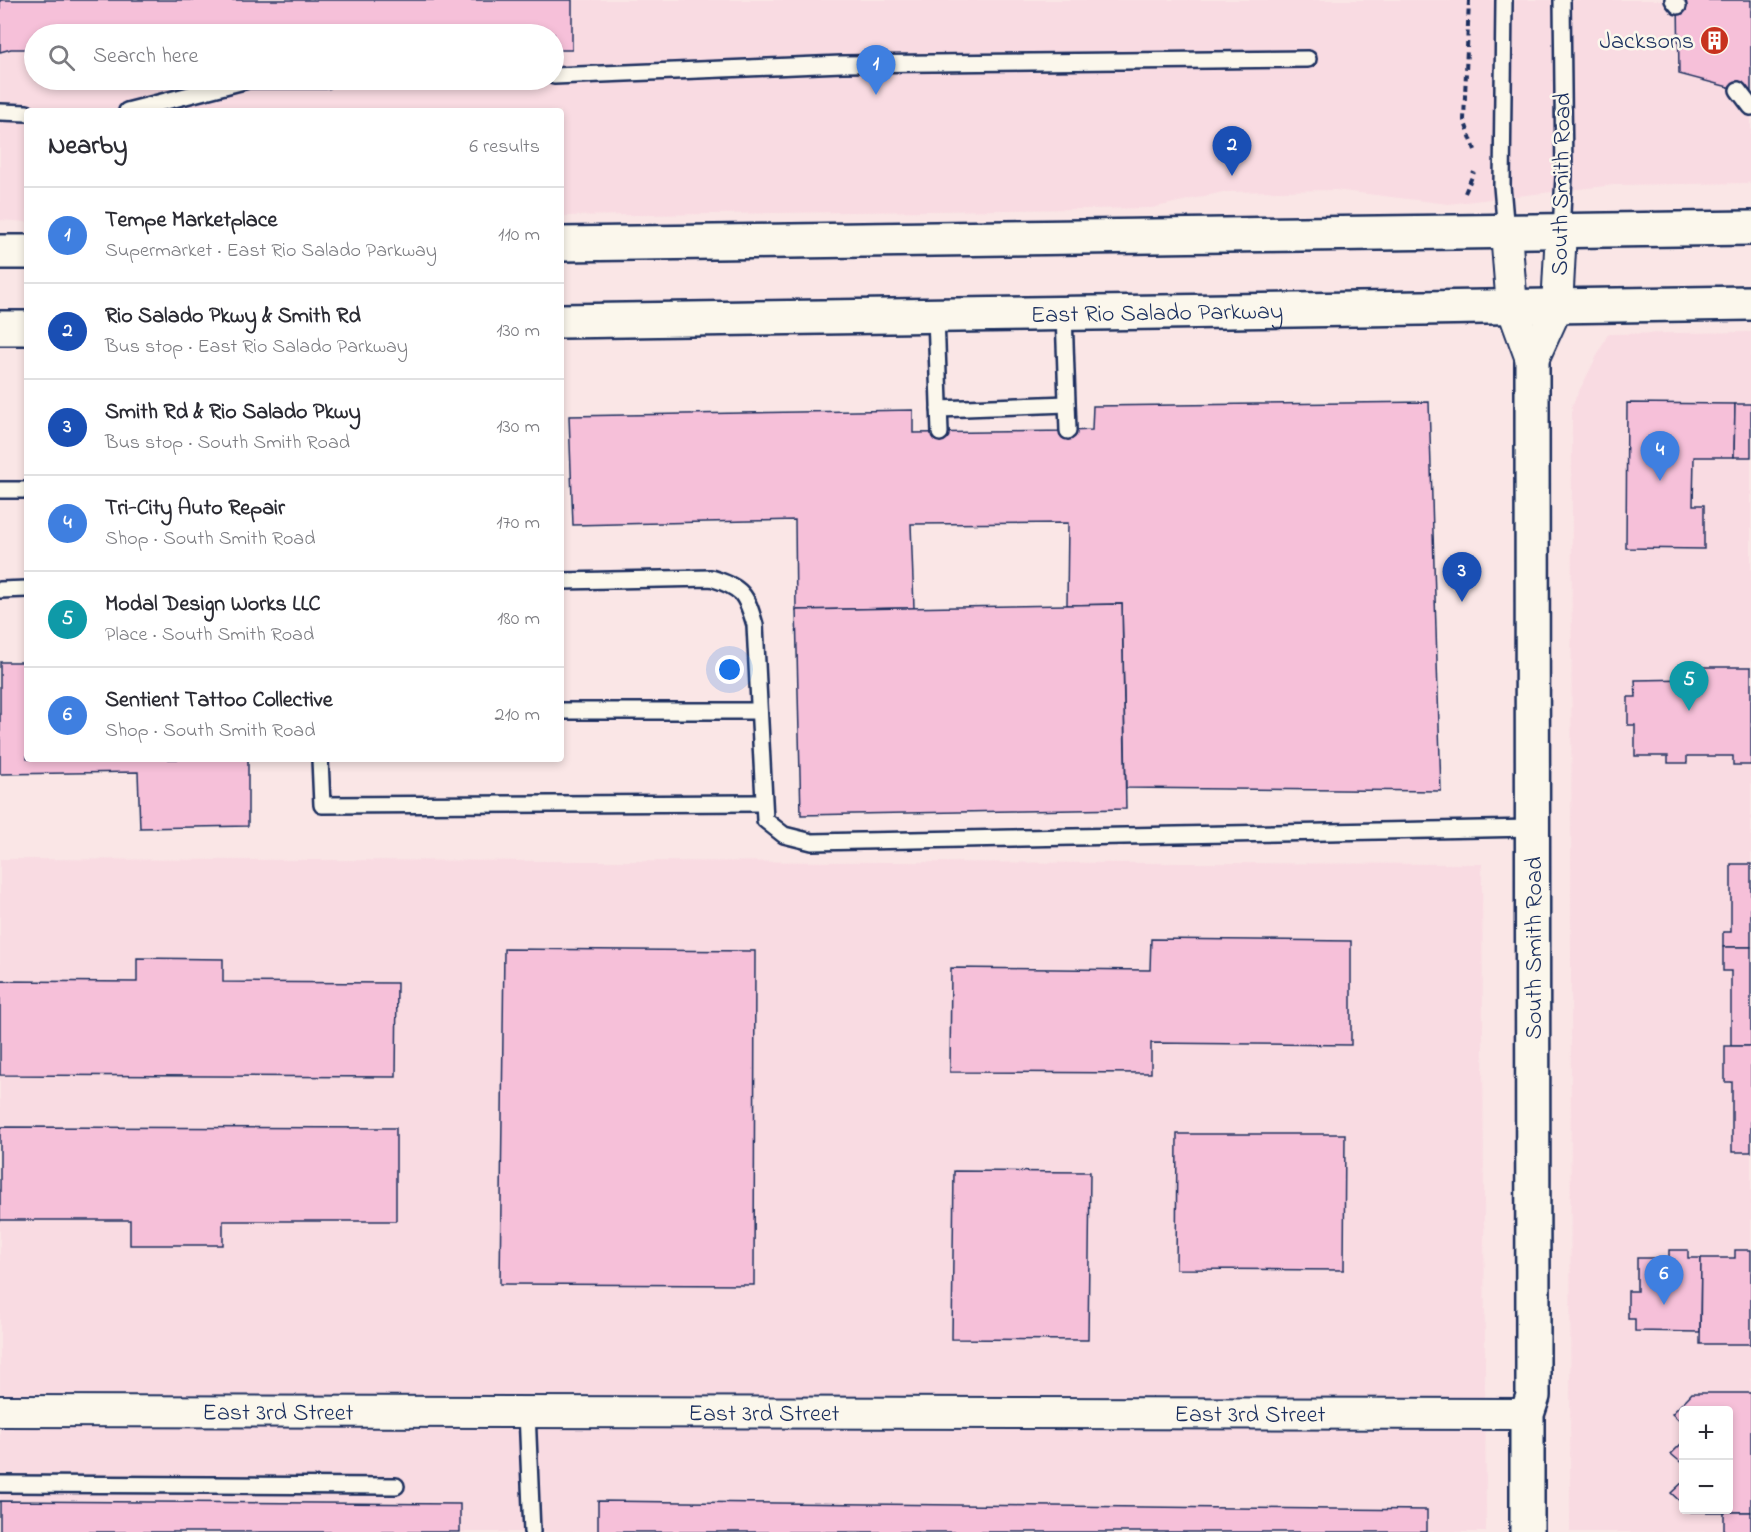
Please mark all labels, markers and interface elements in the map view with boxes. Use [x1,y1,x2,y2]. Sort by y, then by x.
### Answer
search box [24,24,564,90]
building icon: Jacksons [1699,24,1731,56]
place label: Jacksons [1599,25,1694,60]
icon: search [45,41,78,74]
text: Search here [93,41,198,73]
pin: 1 [856,46,896,95]
street label: South Smith Road [1543,92,1582,276]
pin: 2 [1212,126,1252,176]
text: Nearby [48,128,127,166]
text: 6 results [469,133,540,162]
text: Tempe Marketplace [105,205,277,237]
text: 1 [64,221,71,250]
text: 110 m [498,221,540,250]
text: Supermarket · East Rio Salado Parkway [105,237,437,266]
street label: East Rio Salado Parkway [1030,295,1284,334]
text: Rio Salado Pkwy & Smith Rd [105,301,361,333]
text: 2 [63,317,72,346]
text: 130 m [496,317,540,346]
text: Bus stop · East Rio Salado Parkway [105,333,408,362]
text: Smith Rd & Rio Salado Pkwy [105,397,361,429]
text: 3 [63,413,72,442]
text: 130 m [496,413,540,442]
text: Bus stop · South Smith Road [105,429,350,458]
pin: 4 [1640,432,1680,481]
text: Tri-City Auto Repair [105,493,285,525]
text: 4 [63,509,72,538]
text: 170 m [496,509,540,538]
text: Shop · South Smith Road [105,525,315,554]
pin: 3 [1442,552,1482,602]
text: Modal Design Works LLC [105,589,321,621]
text: 5 [62,605,73,634]
text: 180 m [497,605,540,634]
text: Place · South Smith Road [105,621,314,650]
your location [715,655,744,684]
pin: 5 [1670,662,1708,711]
text: Sentient Tattoo Collective [105,685,333,717]
text: 6 [63,701,72,730]
text: 210 m [495,701,540,730]
text: Shop · South Smith Road [105,717,315,746]
street label: South Smith Road [1518,856,1553,1040]
pin: 6 [1644,1256,1684,1305]
street label: East 3rd Street [202,1396,354,1432]
street label: East 3rd Street [688,1397,840,1433]
street label: East 3rd Street [1174,1398,1326,1434]
map controls [1679,1406,1733,1514]
button: + [1679,1406,1733,1460]
button: − [1679,1460,1733,1514]

